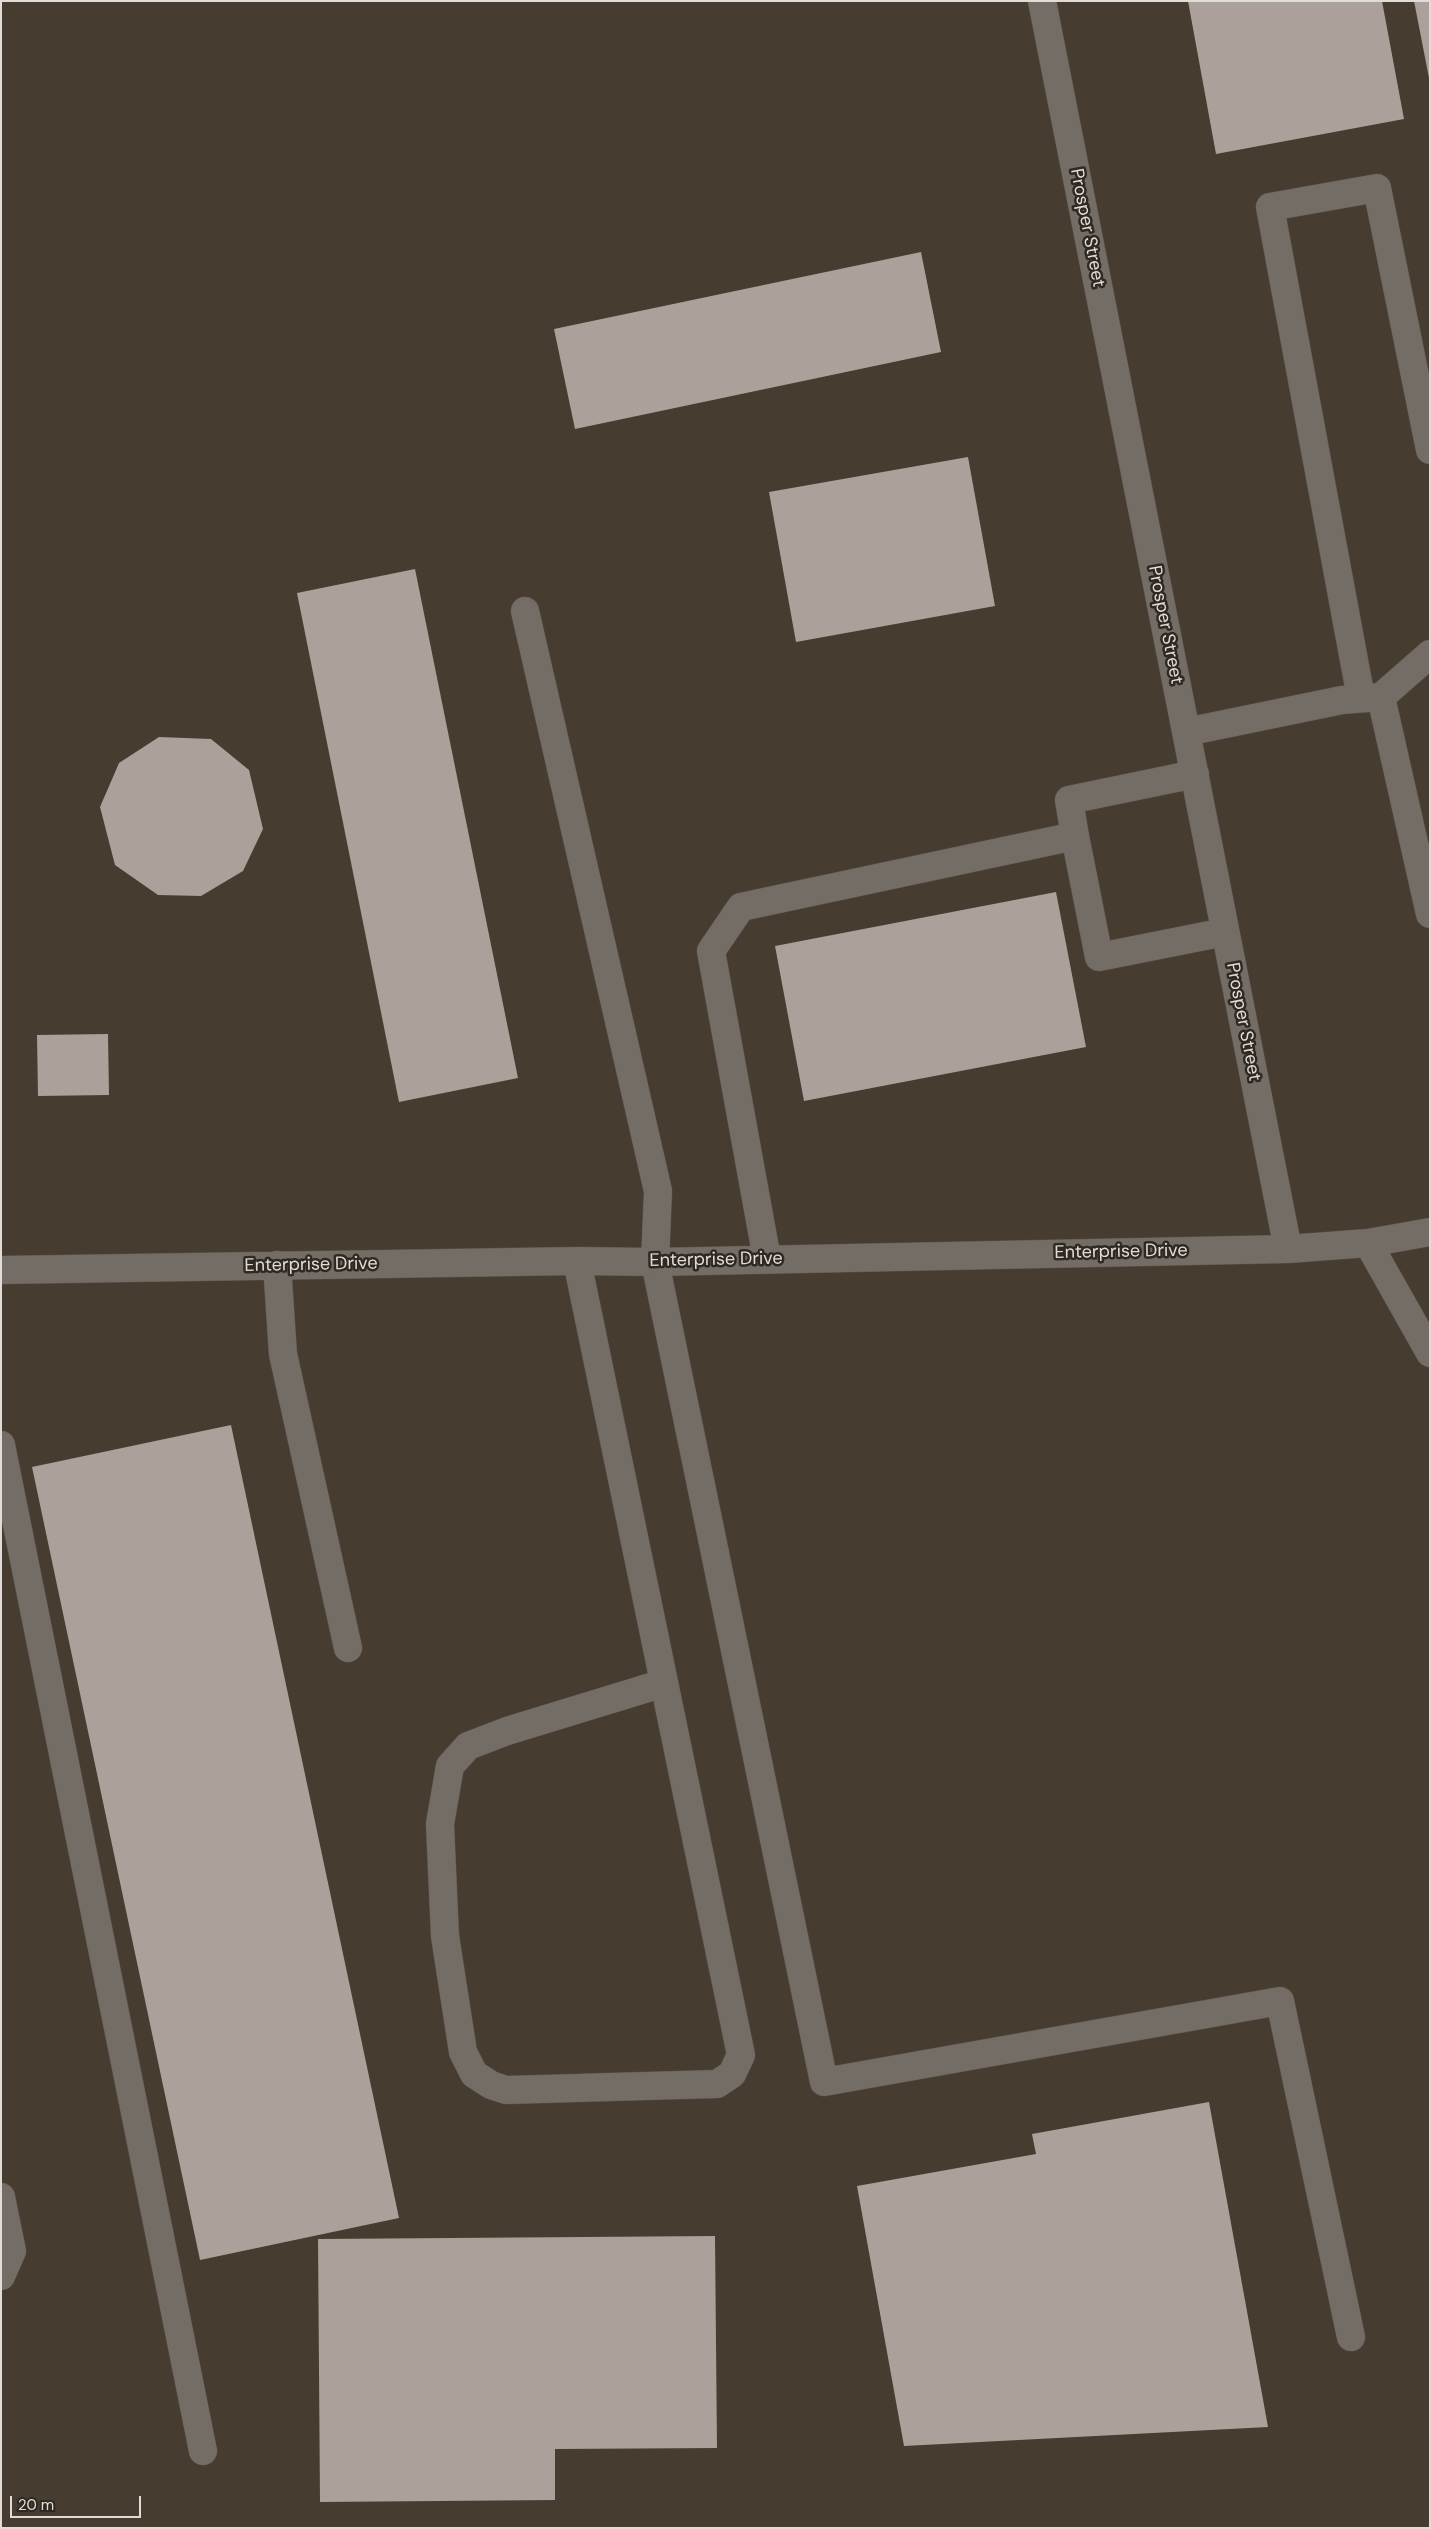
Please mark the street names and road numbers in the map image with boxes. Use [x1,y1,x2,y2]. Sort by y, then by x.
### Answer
street label: Prosper Street [1065,167,1109,289]
street label: Prosper Street [1143,564,1187,686]
street label: Prosper Street [1221,961,1265,1083]
street label: Enterprise Drive [1054,1240,1188,1264]
street label: Enterprise Drive [649,1248,783,1272]
street label: Enterprise Drive [244,1253,378,1277]

